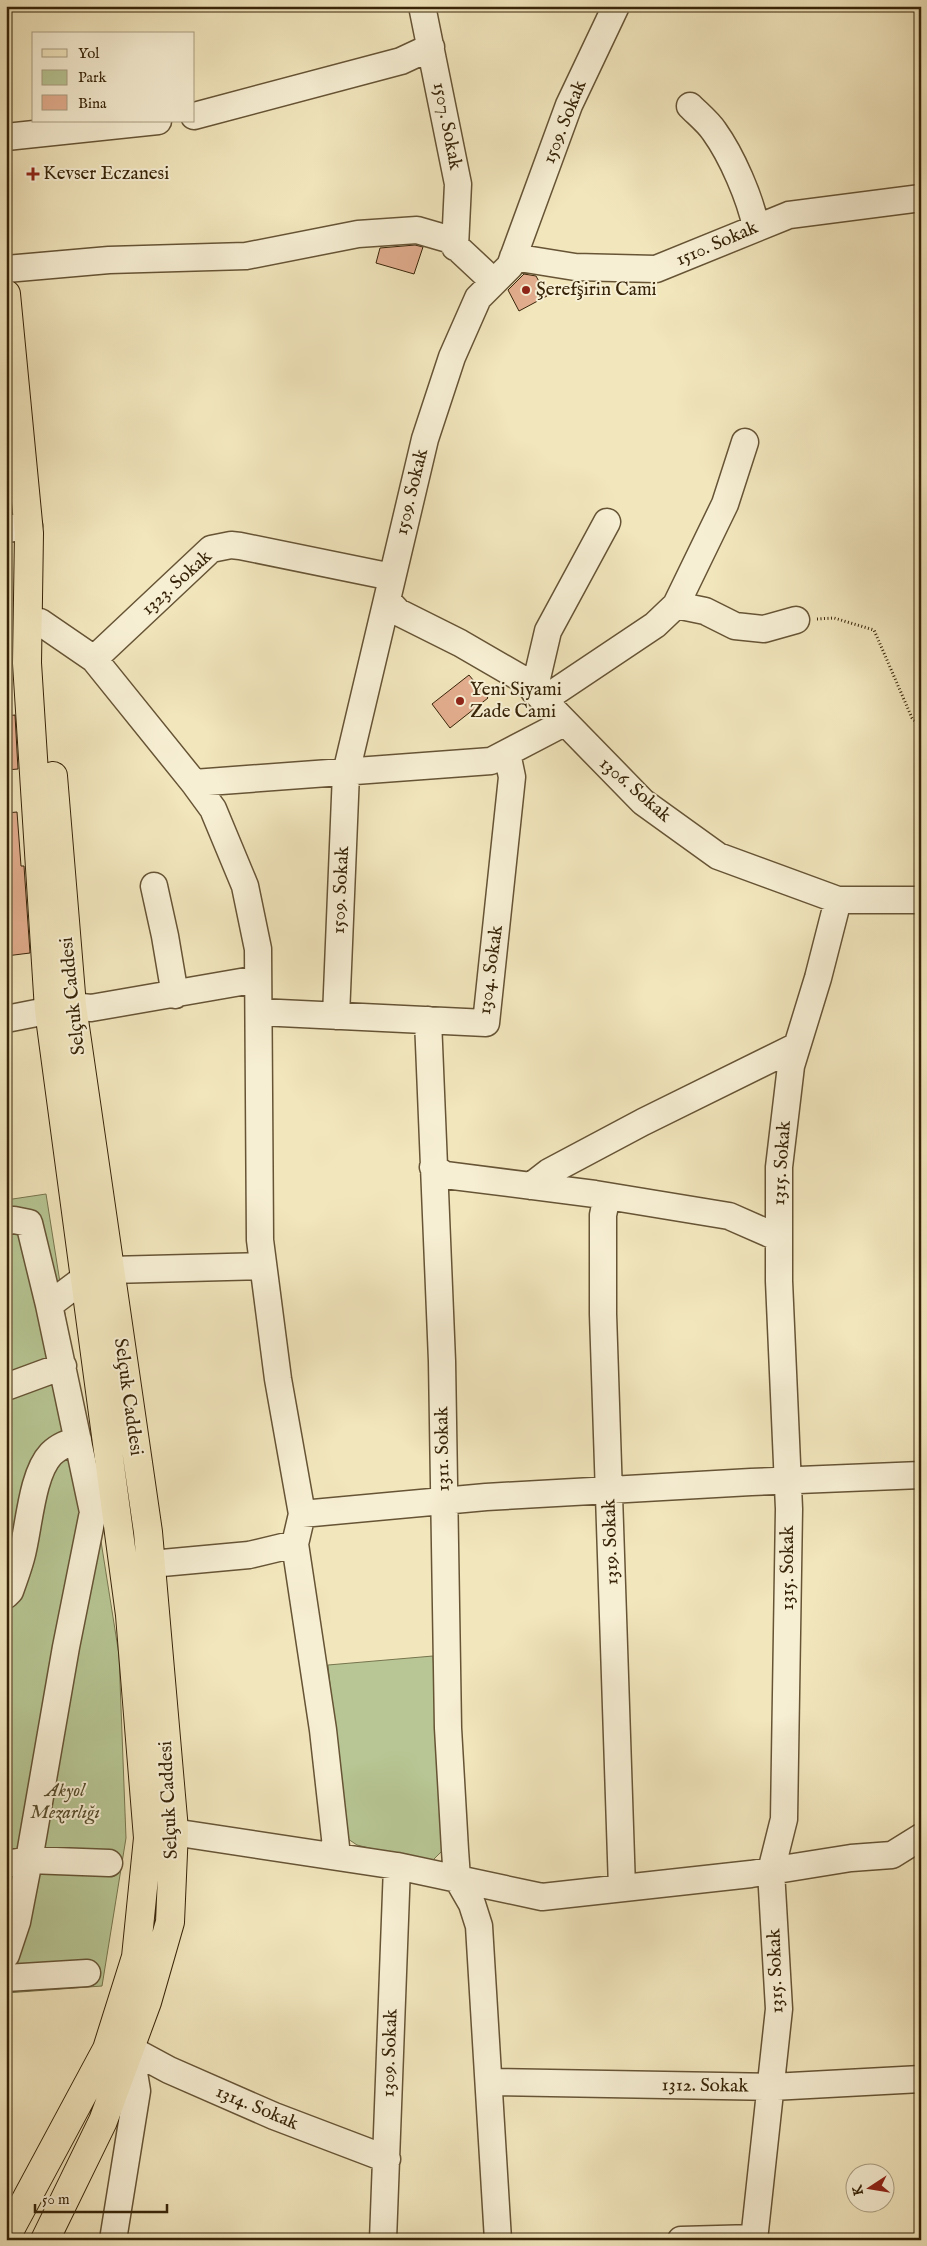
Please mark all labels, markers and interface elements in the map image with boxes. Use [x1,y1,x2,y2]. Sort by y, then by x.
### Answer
legend [32,32,195,122]
text: Yol [78,44,100,63]
text: Park [78,68,108,87]
street label: 1509. Sokak [537,76,593,167]
street label: 1507. Sokak [427,80,467,173]
text: Bina [78,94,107,113]
place label: Kevser Eczanesi [43,162,169,186]
marker: Kevser Eczanesi [27,168,39,180]
street label: 1510. Sokak [672,216,762,272]
place label: Şerefşirin Cami [536,278,657,302]
marker: Şerefşirin Cami [520,284,532,296]
street label: 1509. Sokak [390,446,435,538]
street label: 1323. Sokak [137,544,218,621]
place label: Yeni Siyami Zade Cami [470,678,562,724]
marker: Yeni Siyami Zade Cami [454,695,466,707]
street label: 1306. Sokak [594,752,677,829]
street label: 1509. Sokak [327,845,355,935]
street label: 1304. Sokak [473,923,509,1016]
street label: Selçuk Caddesi [55,936,91,1056]
street label: 1315. Sokak [767,1119,797,1206]
street label: Selçuk Caddesi [108,1337,148,1457]
street label: 1311. Sokak [430,1405,456,1492]
street label: 1319. Sokak [597,1498,624,1586]
street label: 1315. Sokak [776,1525,800,1610]
street label: Selçuk Caddesi [154,1740,184,1860]
park label: Akyol Mezarlığı [30,1779,100,1825]
street label: 1315. Sokak [762,1927,789,2014]
street label: 1309. Sokak [376,2008,404,2098]
street label: 1312. Sokak [661,2073,749,2099]
street label: 1314. Sokak [212,2080,303,2136]
north arrow [844,2164,894,2214]
scale bar [35,2181,168,2213]
text: K [848,2183,868,2197]
text: 50 m [42,2190,70,2209]

